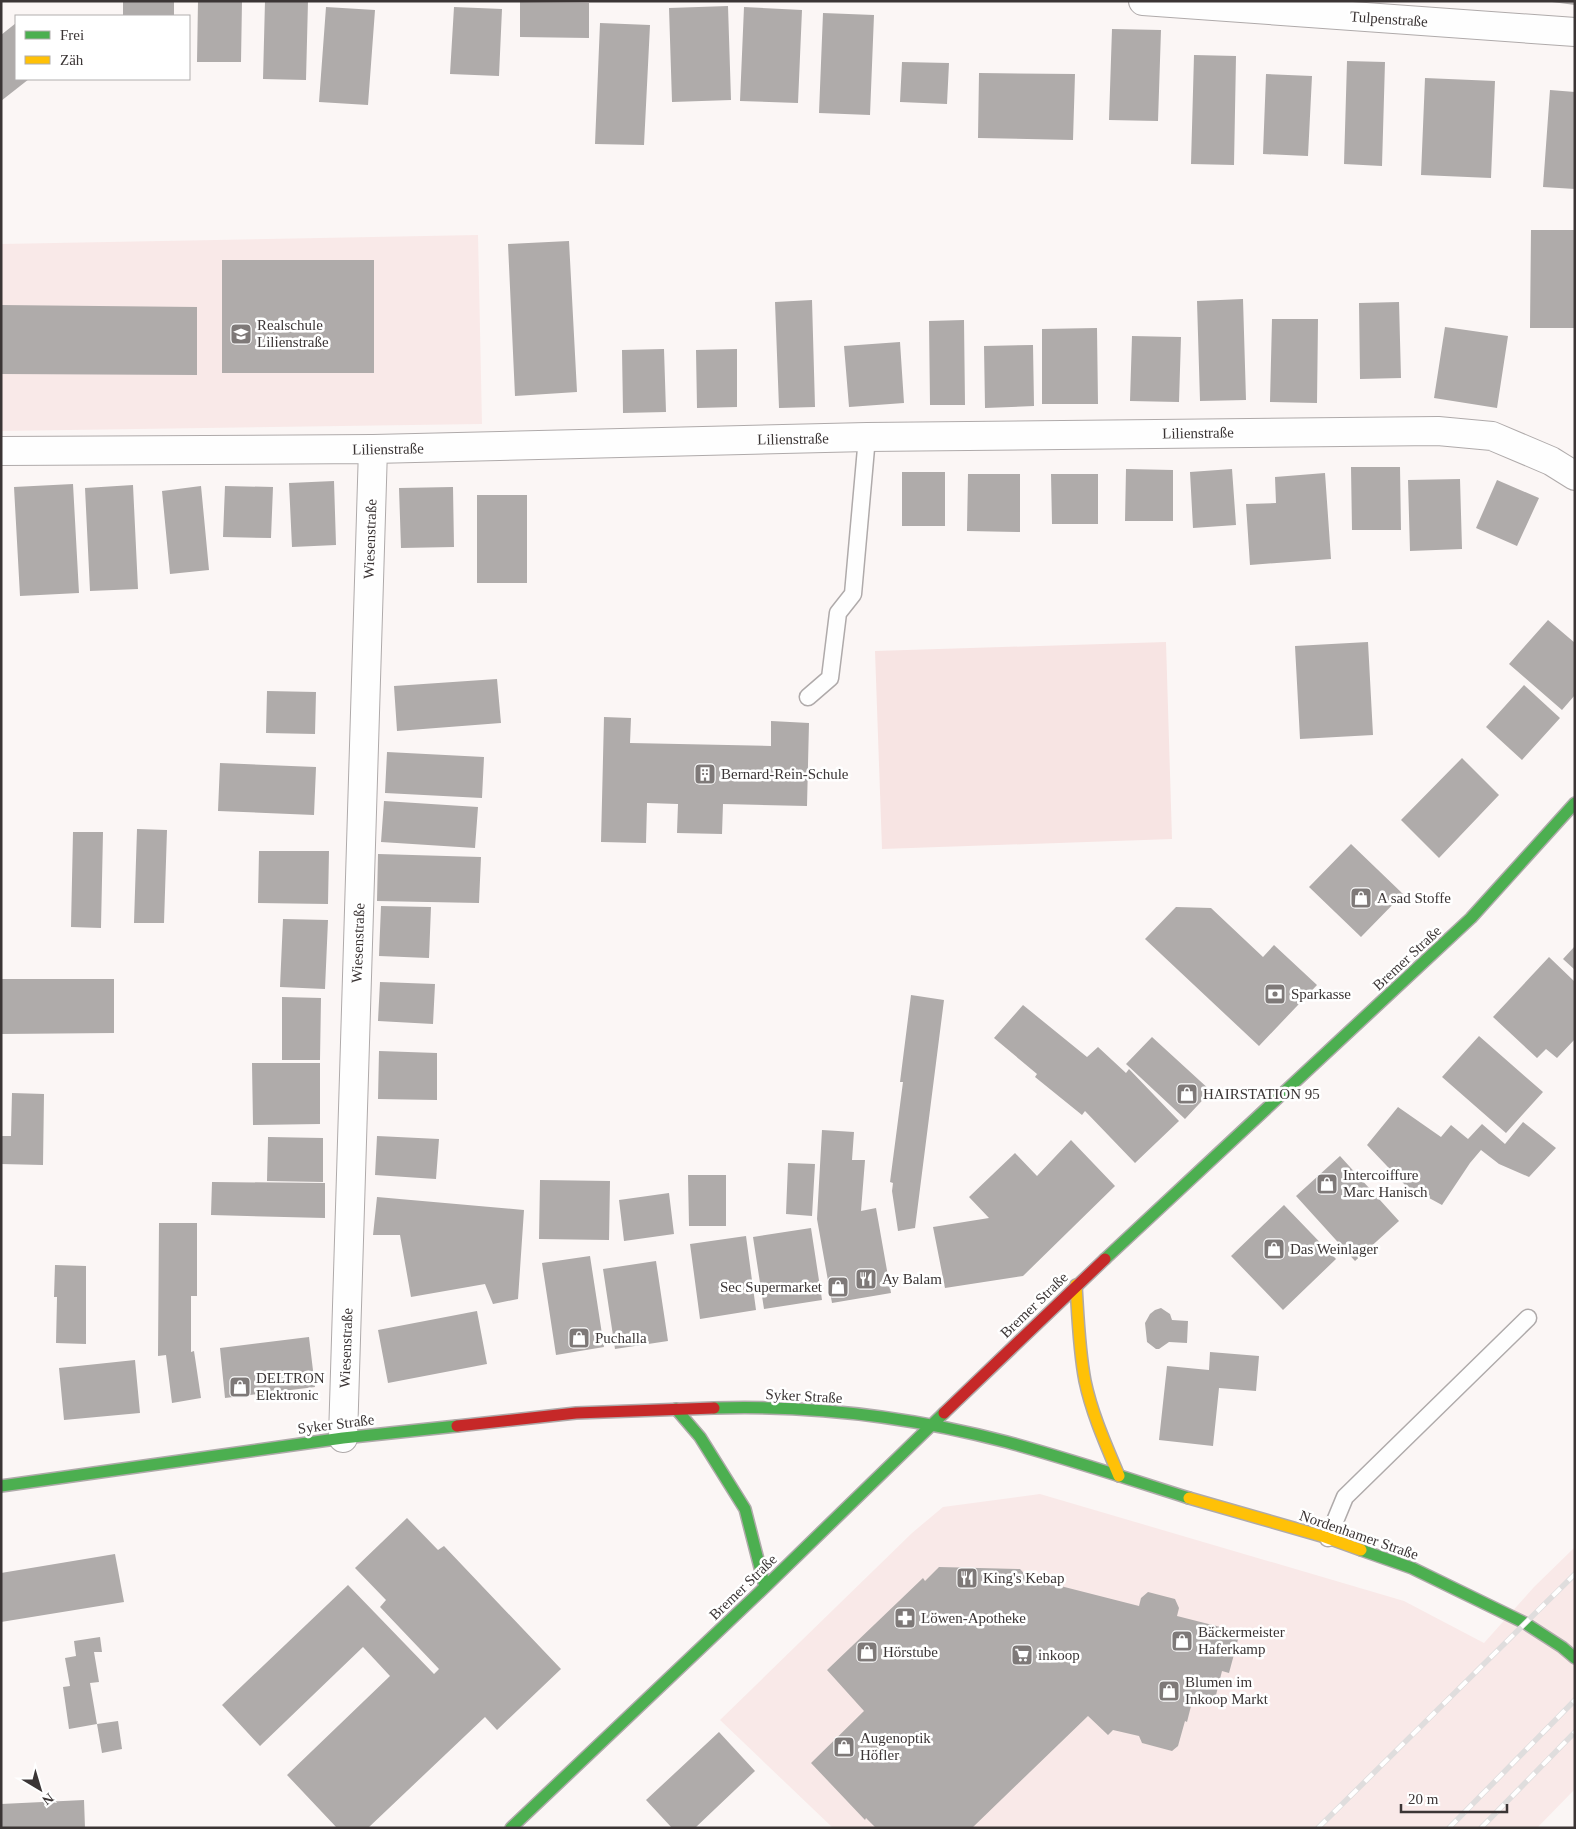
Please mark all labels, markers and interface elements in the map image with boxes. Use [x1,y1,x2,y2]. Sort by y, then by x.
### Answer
street label: Tulpenstraße [1350,8,1429,30]
legend [15,15,190,80]
text: Frei [60,27,84,43]
text: Zäh [60,52,84,68]
place label: Realschule Lilienstraße [257,317,329,350]
school or university icon: Realschule Lilienstraße [229,322,253,346]
street label: Lilienstraße [1162,424,1234,442]
street label: Lilienstraße [757,430,829,448]
street label: Lilienstraße [352,440,424,458]
street label: Wiesenstraße [361,498,379,579]
building icon: Bernard-Rein-Schule [693,762,717,786]
place label: Bernard-Rein-Schule [721,766,849,782]
shop icon: A sad Stoffe [1349,886,1373,910]
place label: A sad Stoffe [1377,890,1451,906]
street label: Wiesenstraße [349,902,367,983]
street label: Bremer Straße [1370,922,1445,994]
bank icon: Sparkasse [1263,982,1287,1006]
place label: Sparkasse [1291,986,1351,1002]
shop icon: HAIRSTATION 95 [1175,1082,1199,1106]
place label: HAIRSTATION 95 [1203,1086,1320,1102]
place label: Intercoiffure Marc Hanisch [1343,1167,1428,1200]
shop icon: Intercoiffure Marc Hanisch [1315,1172,1339,1196]
shop icon: Das Weinlager [1262,1237,1286,1261]
place label: Das Weinlager [1290,1241,1378,1257]
restaurant icon: Ay Balam [854,1267,878,1291]
street label: Bremer Straße [997,1269,1071,1341]
place label: Ay Balam [882,1271,942,1287]
shop icon: Sec Supermarket [826,1275,850,1299]
place label: Sec Supermarket [720,1279,823,1295]
street label: Wiesenstraße [337,1307,355,1388]
shop icon: Puchalla [567,1326,591,1350]
place label: Puchalla [595,1330,647,1346]
place label: DELTRON Elektronic [256,1370,325,1403]
shop icon: DELTRON Elektronic [228,1375,252,1399]
street label: Syker Straße [765,1386,843,1406]
street label: Syker Straße [297,1411,376,1437]
street label: Nordenhamer Straße [1298,1507,1421,1563]
street label: Bremer Straße [706,1551,780,1623]
restaurant icon: King's Kebap [955,1566,979,1590]
place label: King's Kebap [983,1570,1064,1586]
pharmacy icon: Löwen-Apotheke [893,1606,917,1630]
place label: Löwen-Apotheke [921,1610,1026,1626]
place label: Bäckermeister Haferkamp [1198,1624,1285,1657]
shop icon: Bäckermeister Haferkamp [1170,1629,1194,1653]
shop icon: Hörstube [855,1640,879,1664]
supermarket icon: inkoop [1010,1643,1034,1667]
place label: Hörstube [883,1644,938,1660]
place label: inkoop [1038,1647,1080,1663]
place label: Blumen im Inkoop Markt [1185,1674,1269,1707]
shop icon: Blumen im Inkoop Markt [1157,1679,1181,1703]
place label: Augenoptik Höfler [860,1730,931,1763]
shop icon: Augenoptik Höfler [832,1735,856,1759]
north arrow [15,1764,65,1814]
scale bar [1401,1782,1507,1814]
text: N [39,1790,56,1808]
text: 20 m [1408,1791,1439,1807]

